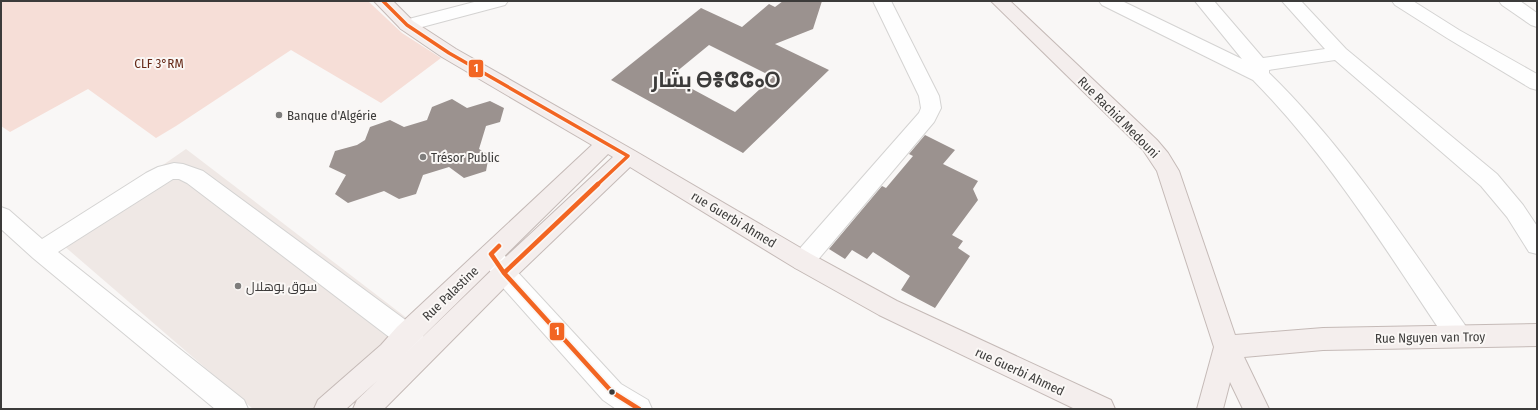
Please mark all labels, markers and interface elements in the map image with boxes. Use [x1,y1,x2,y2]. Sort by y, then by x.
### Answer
park label: CLF 3°RM [134,56,184,71]
line badge: 1 [468,59,484,78]
text: 1 [474,62,478,75]
district label: بشار ⴱⴻⵛⵛⴰⵔ [650,67,781,93]
street label: Rue Rachid Medouni [1075,74,1162,161]
place label: Banque d'Algérie [287,108,377,123]
marker: Banque d'Algérie [274,110,284,120]
place label: Trésor Public [431,150,500,165]
marker: Trésor Public [418,152,428,162]
street label: rue Guerbi Ahmed [689,188,779,251]
street label: Rue Palastine [419,263,481,324]
place label: سوق بوهلال [246,279,317,295]
marker: سوق بوهلال [233,281,243,291]
line badge: 1 [549,322,565,341]
text: 1 [555,325,559,338]
street label: Rue Nguyen van Troy [1375,329,1486,346]
street label: rue Guerbi Ahmed [973,344,1067,399]
unlabelled marker [607,387,617,397]

